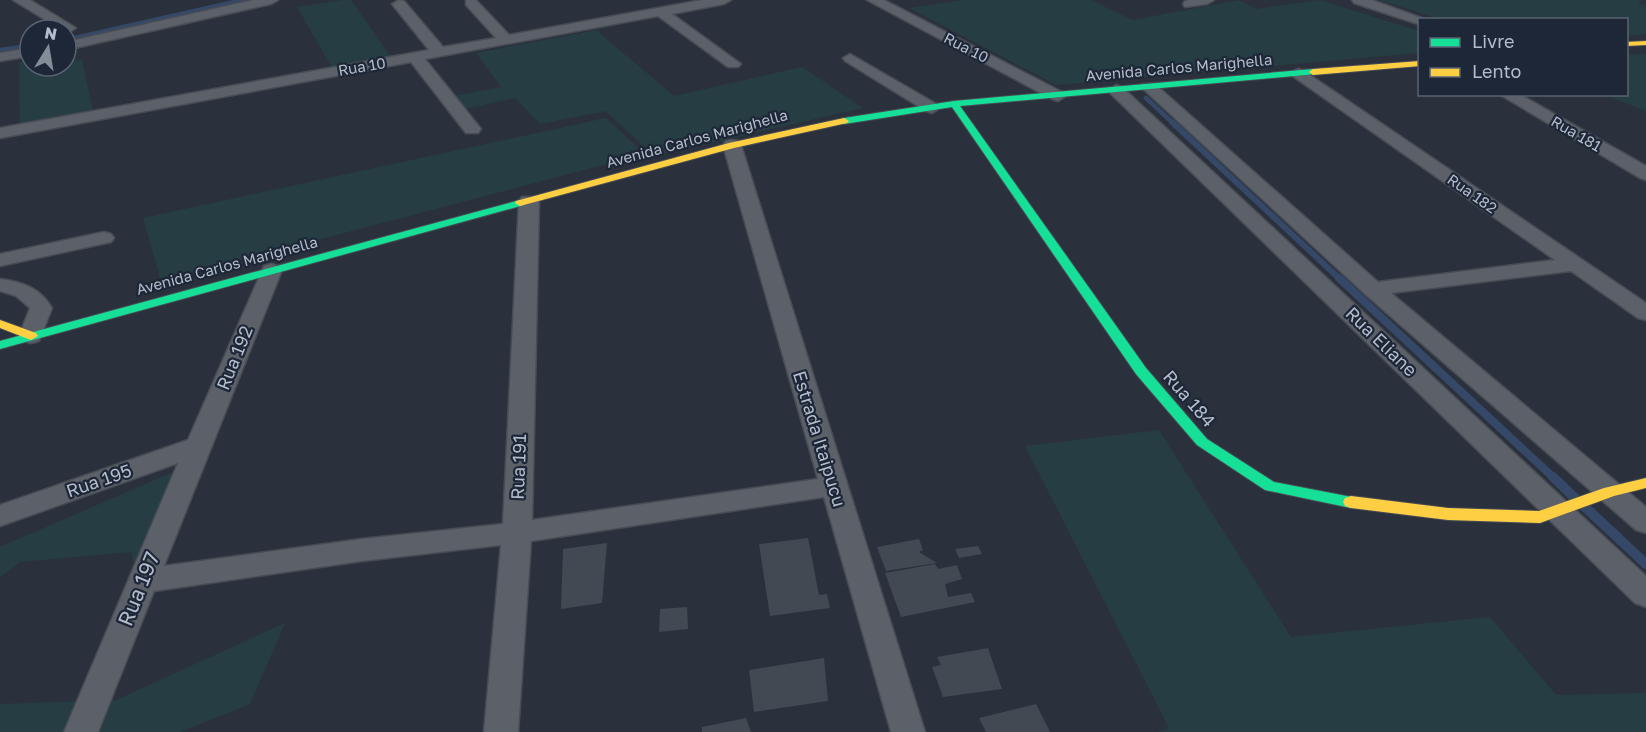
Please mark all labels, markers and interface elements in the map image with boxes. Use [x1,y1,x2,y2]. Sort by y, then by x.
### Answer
north arrow [18,18,78,78]
legend [1418,18,1628,96]
text: N [43,22,59,44]
street label: Rua 10 [941,28,992,66]
text: Livre [1472,30,1514,52]
street label: Avenida Carlos Marighella [1085,50,1273,84]
street label: Rua 10 [337,53,387,79]
text: Lento [1472,60,1521,82]
street label: Avenida Carlos Marighella [604,105,789,171]
street label: Rua 181 [1548,112,1605,155]
street label: Rua 182 [1444,170,1501,217]
street label: Avenida Carlos Marighella [134,232,319,298]
street label: Rua Eliane [1341,302,1422,381]
street label: Rua 192 [211,322,257,393]
street label: Rua 184 [1159,365,1220,431]
street label: Estrada Itaipucu [789,368,851,509]
street label: Rua 191 [506,433,530,500]
street label: Rua 195 [63,459,134,501]
street label: Rua 197 [111,548,165,630]

